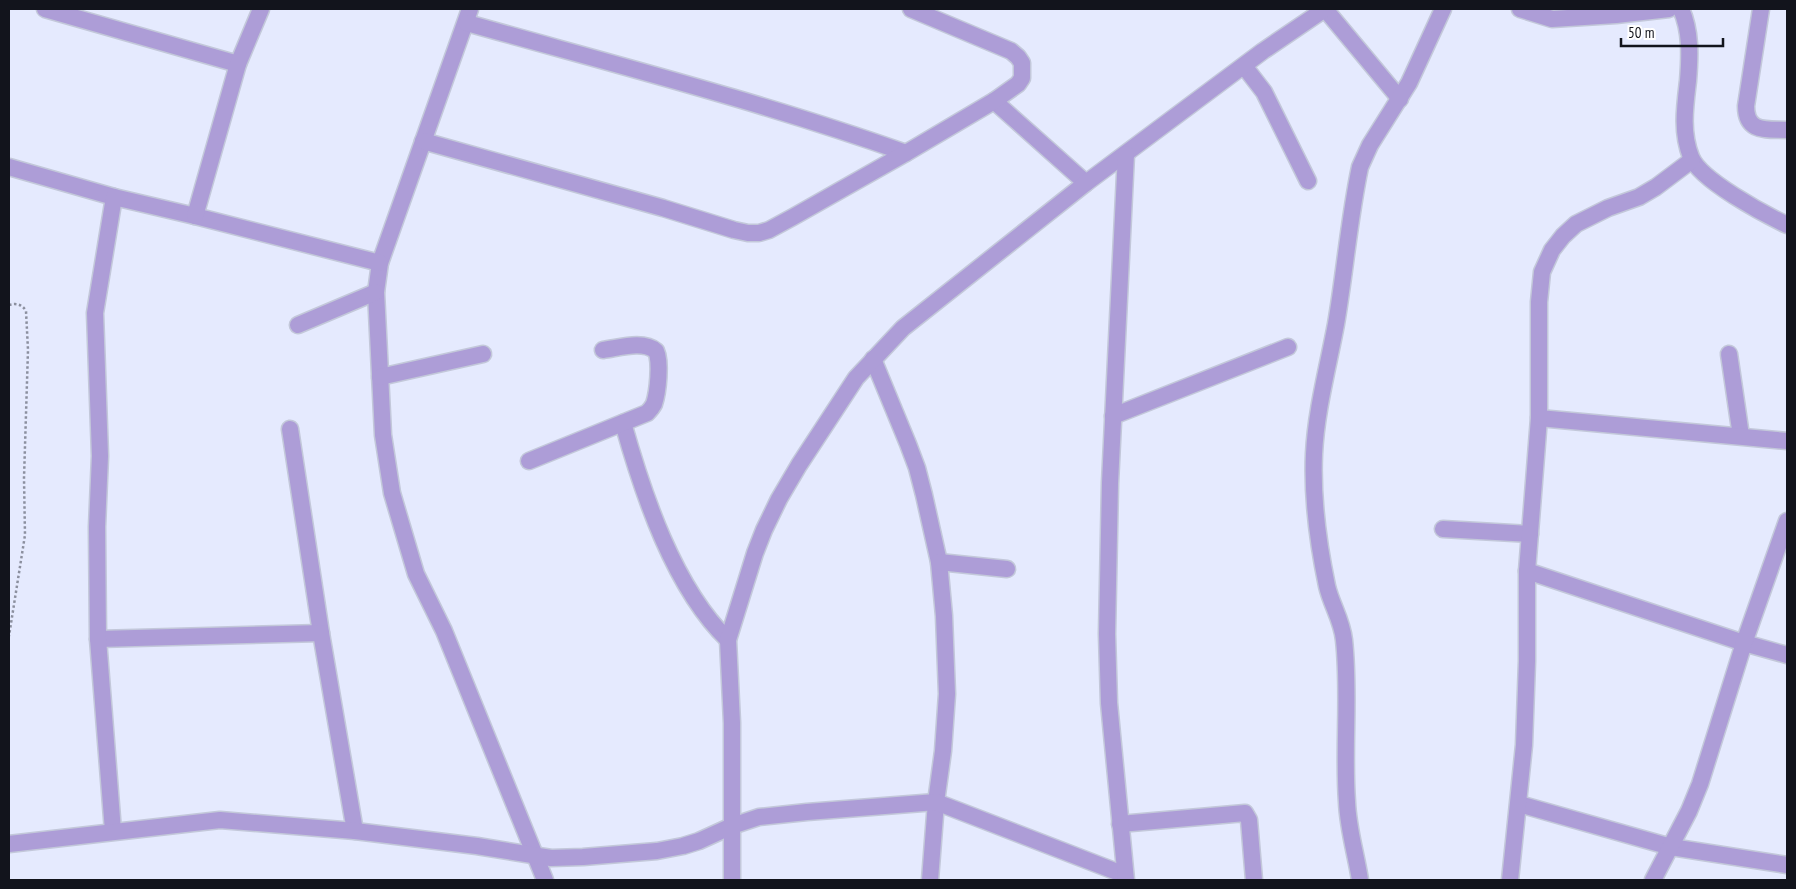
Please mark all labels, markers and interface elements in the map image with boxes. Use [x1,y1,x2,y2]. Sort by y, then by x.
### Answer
scale bar [1621,15,1724,47]
text: 50 m [1628,23,1654,42]

